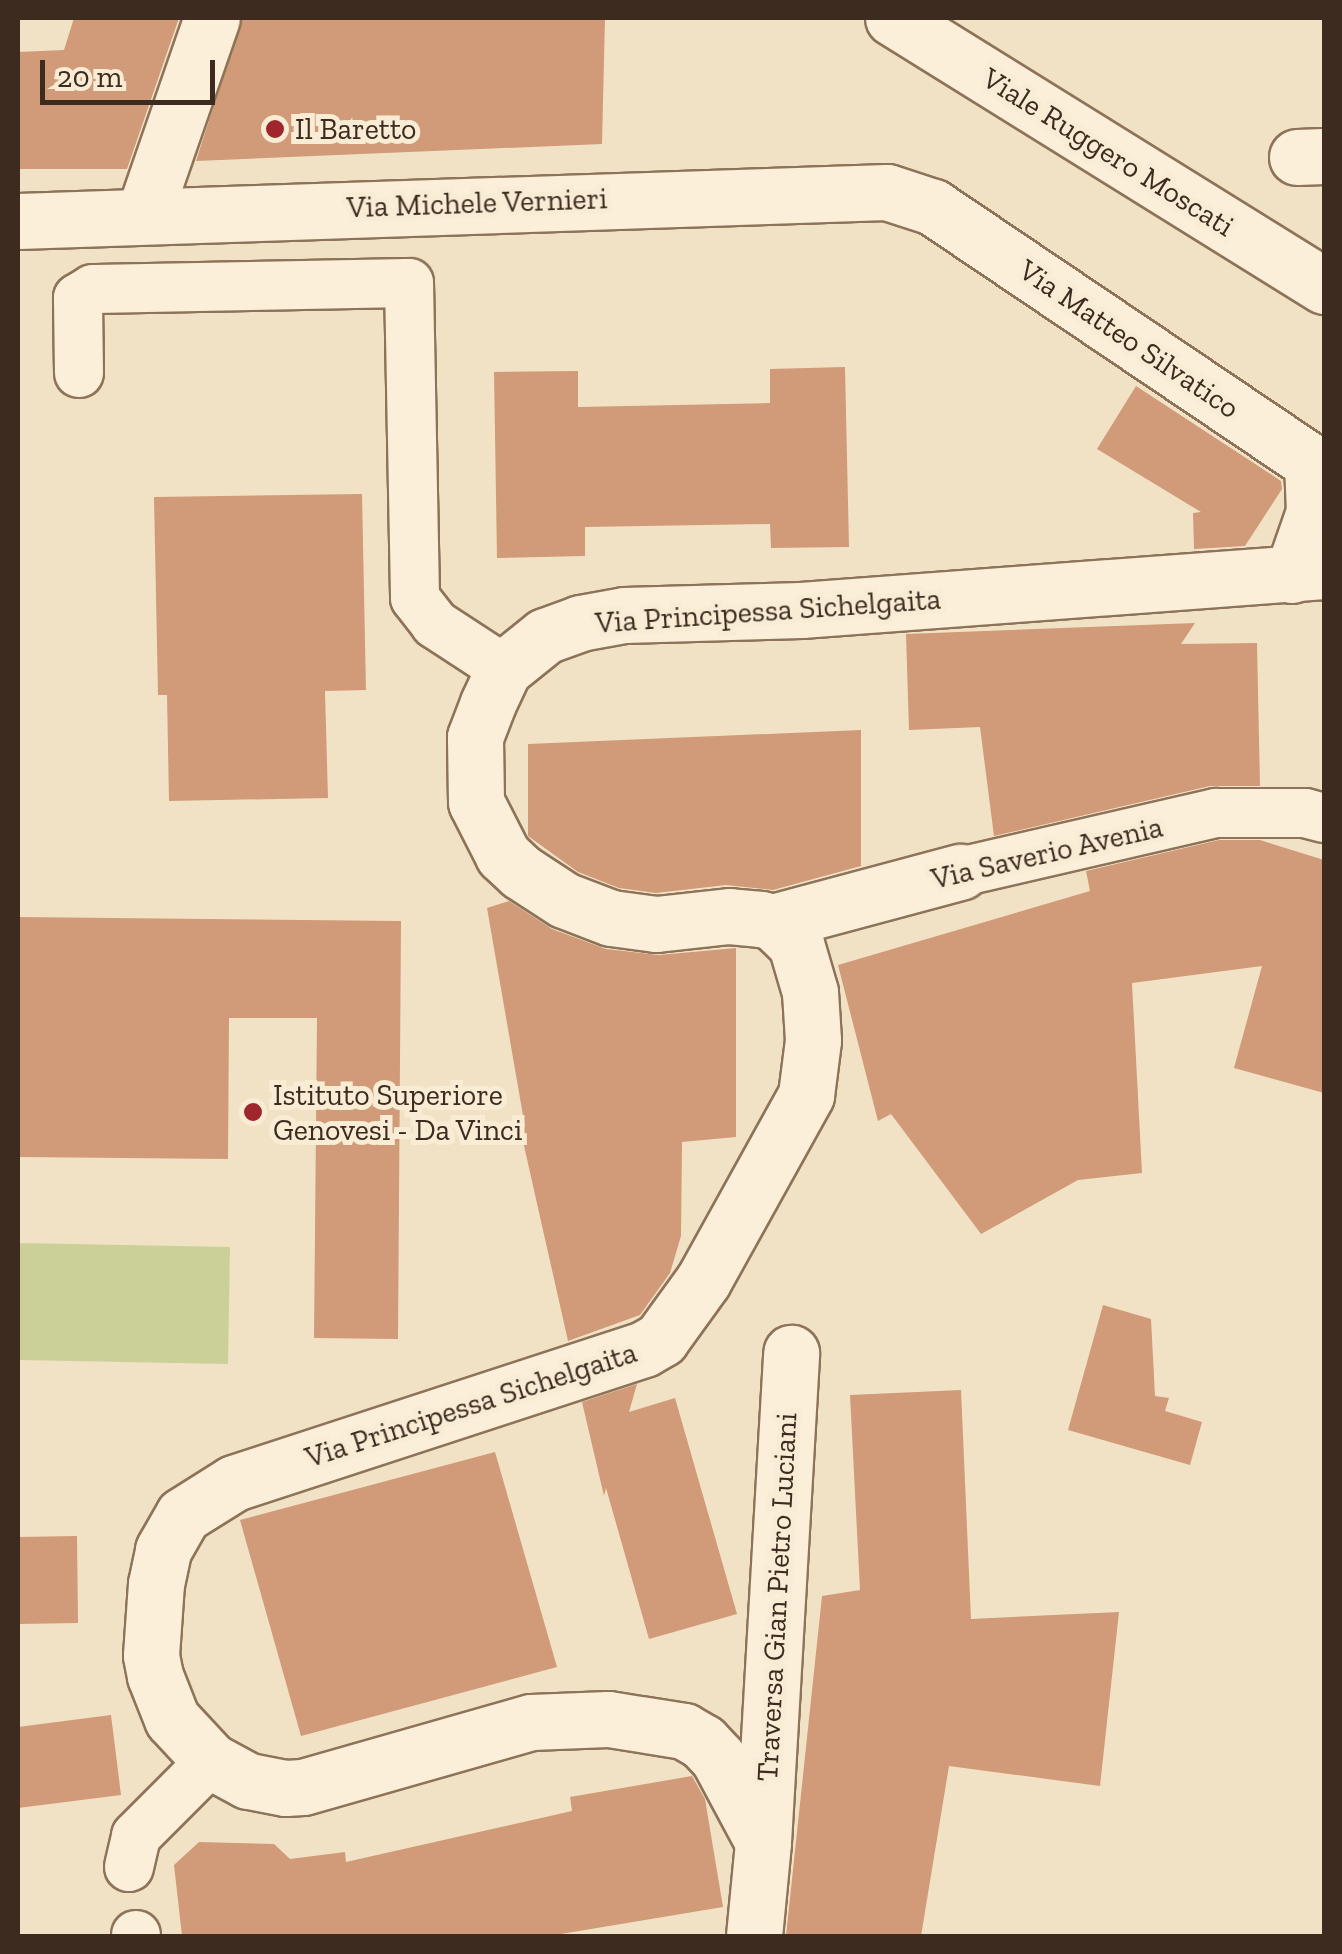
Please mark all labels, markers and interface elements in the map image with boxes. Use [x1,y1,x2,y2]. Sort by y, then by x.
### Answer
scale bar [45,40,220,102]
text: 20 m [57,59,122,95]
street label: Viale Ruggero Moscati [976,60,1240,244]
place label: Il Baretto [295,111,416,147]
marker: Il Baretto [264,118,286,140]
street label: Via Michele Vernieri [346,180,608,226]
street label: Via Matteo Silvatico [1012,252,1246,426]
street label: Via Principessa Sichelgaita [594,581,942,641]
street label: Via Saverio Avenia [927,809,1167,897]
place label: Istituto Superiore Genovesi - Da Vinci [273,1077,523,1148]
marker: Istituto Superiore Genovesi - Da Vinci [242,1101,264,1123]
street label: Via Principessa Sichelgaita [301,1334,641,1476]
street label: Traversa Gian Pietro Luciani [749,1412,805,1782]

